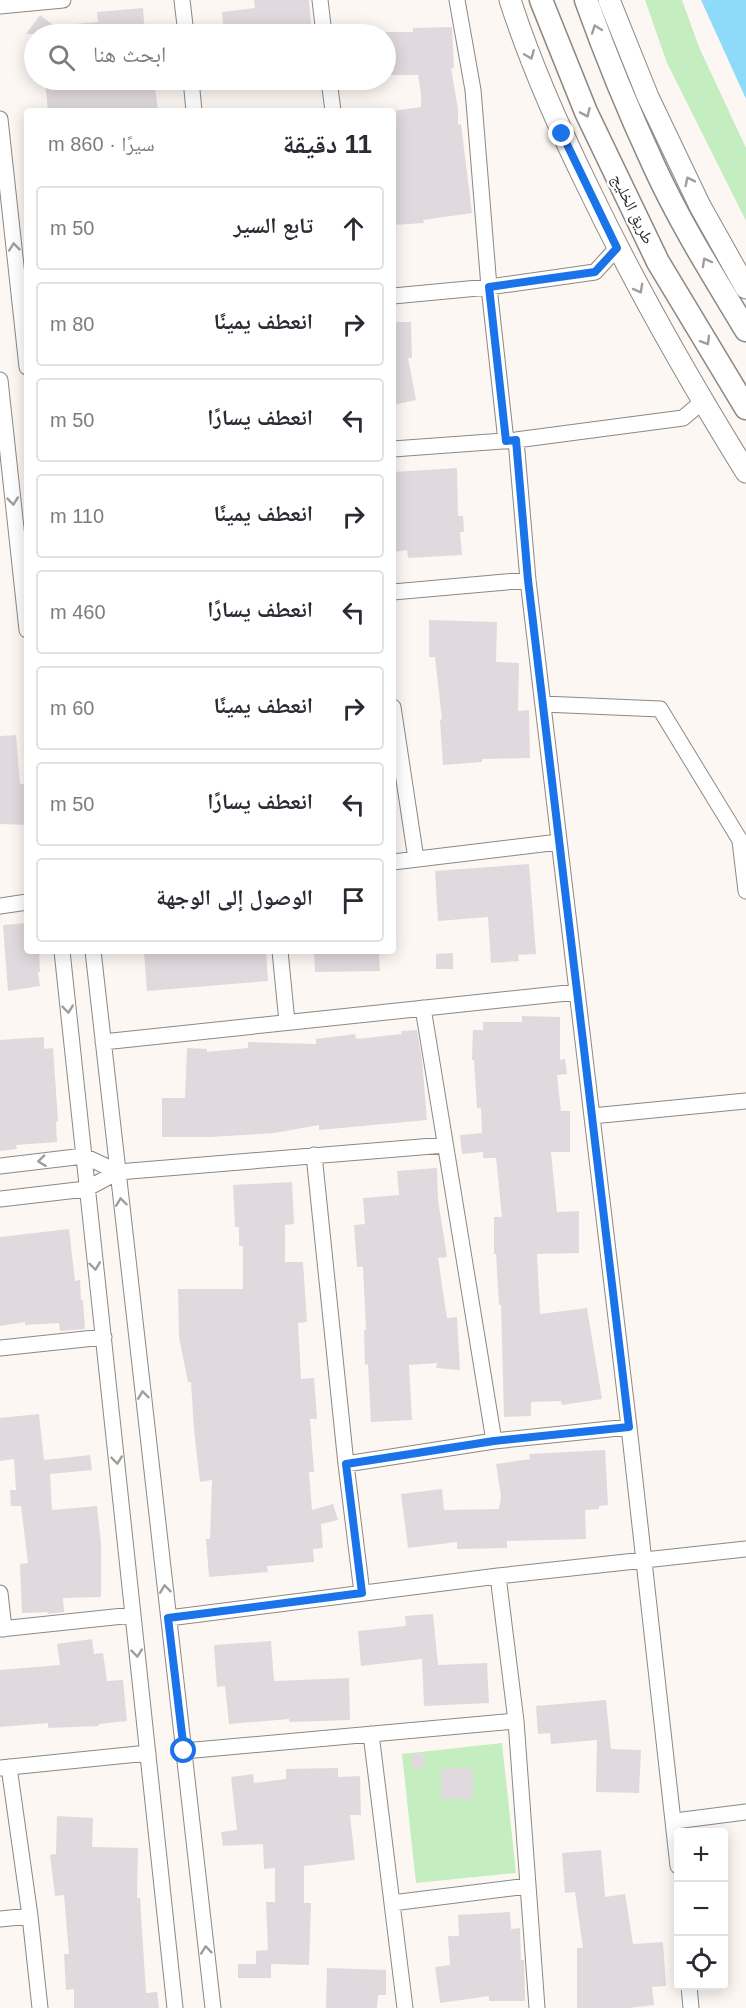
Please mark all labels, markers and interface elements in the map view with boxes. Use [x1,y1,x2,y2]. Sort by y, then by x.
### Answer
search box [24,24,396,90]
one-way arrow [591,24,604,34]
icon: search [45,41,78,74]
text: ابحث هنا [93,42,166,67]
one-way arrow [523,49,535,60]
one-way arrow [579,106,591,117]
route end [548,120,574,146]
text: 11 دقيقة [283,129,372,159]
text: سيرًا · 860 m [48,133,155,155]
street label: طريق الخليج [607,171,657,247]
one-way arrow [684,176,696,187]
icon: ahead [337,212,370,245]
text: تابع السير [233,213,313,238]
text: 50 m [50,217,94,239]
one-way arrow [8,242,21,251]
one-way arrow [701,258,713,268]
one-way arrow [632,282,643,293]
icon: right [337,308,370,341]
text: انعطف يمينًا [214,309,313,334]
text: 80 m [50,313,94,335]
one-way arrow [698,335,710,345]
icon: left [337,404,370,437]
text: انعطف يسارًا [207,405,313,430]
text: 50 m [50,409,94,431]
one-way arrow [6,496,19,506]
icon: right [337,500,370,533]
text: انعطف يمينًا [214,501,313,526]
text: 110 m [50,505,104,527]
icon: left [337,596,370,629]
text: انعطف يسارًا [207,597,313,622]
text: 460 m [50,601,106,623]
icon: right [337,692,370,725]
text: انعطف يمينًا [214,693,313,718]
text: 60 m [50,697,94,719]
icon: left [337,788,370,821]
text: انعطف يسارًا [207,789,313,814]
text: 50 m [50,793,94,815]
icon: arrive [337,884,370,917]
text: الوصول إلى الوجهة [156,885,313,910]
one-way arrow [61,1005,74,1014]
one-way arrow [38,1154,47,1167]
one-way arrow [115,1197,128,1206]
one-way arrow [89,1261,101,1270]
one-way arrow [137,1391,150,1400]
one-way arrow [110,1455,122,1464]
one-way arrow [159,1585,172,1594]
one-way arrow [130,1649,143,1658]
route start [170,1737,196,1763]
map controls [674,1828,728,1990]
button: + [674,1828,728,1882]
button: − [674,1882,728,1936]
button: locate [674,1936,728,1990]
one-way arrow [200,1945,213,1954]

